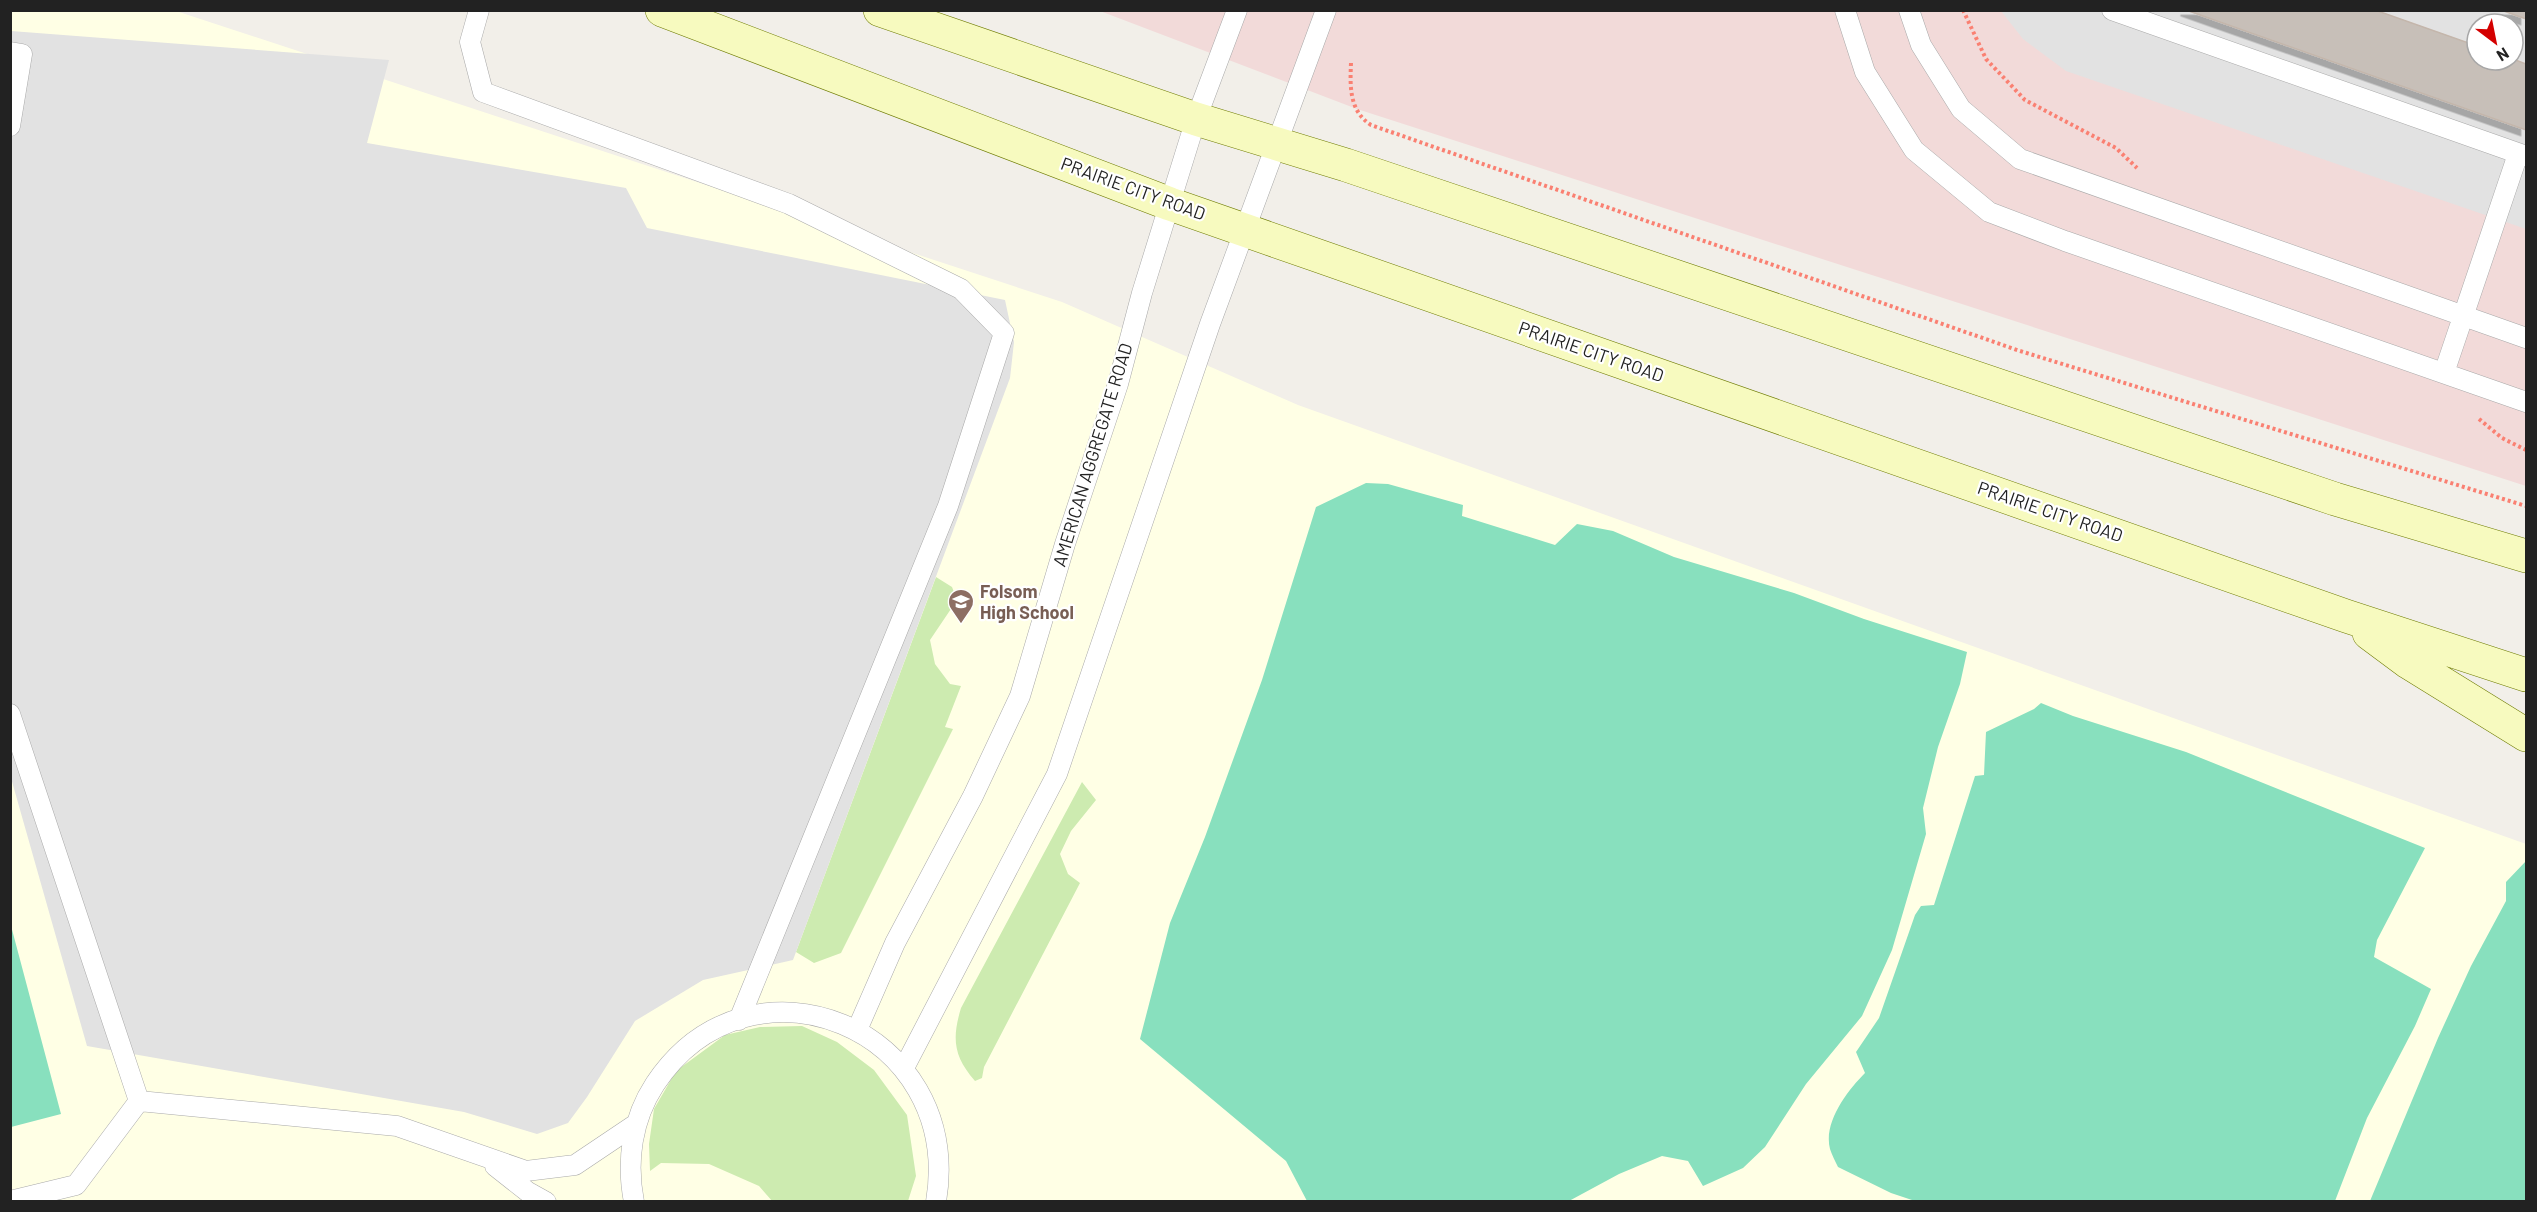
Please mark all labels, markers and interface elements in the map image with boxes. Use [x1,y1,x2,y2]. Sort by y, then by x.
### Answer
north arrow [2465,12,2525,72]
text: N [2494,44,2513,66]
street label: PRAIRIE CITY ROAD [1058,152,1209,224]
street label: PRAIRIE CITY ROAD [1516,316,1667,386]
street label: AMERICAN AGGREGATE ROAD [1048,340,1137,569]
street label: PRAIRIE CITY ROAD [1975,476,2126,546]
place label: Folsom High School [980,580,1074,623]
school or university icon: Folsom High School [946,587,976,625]

